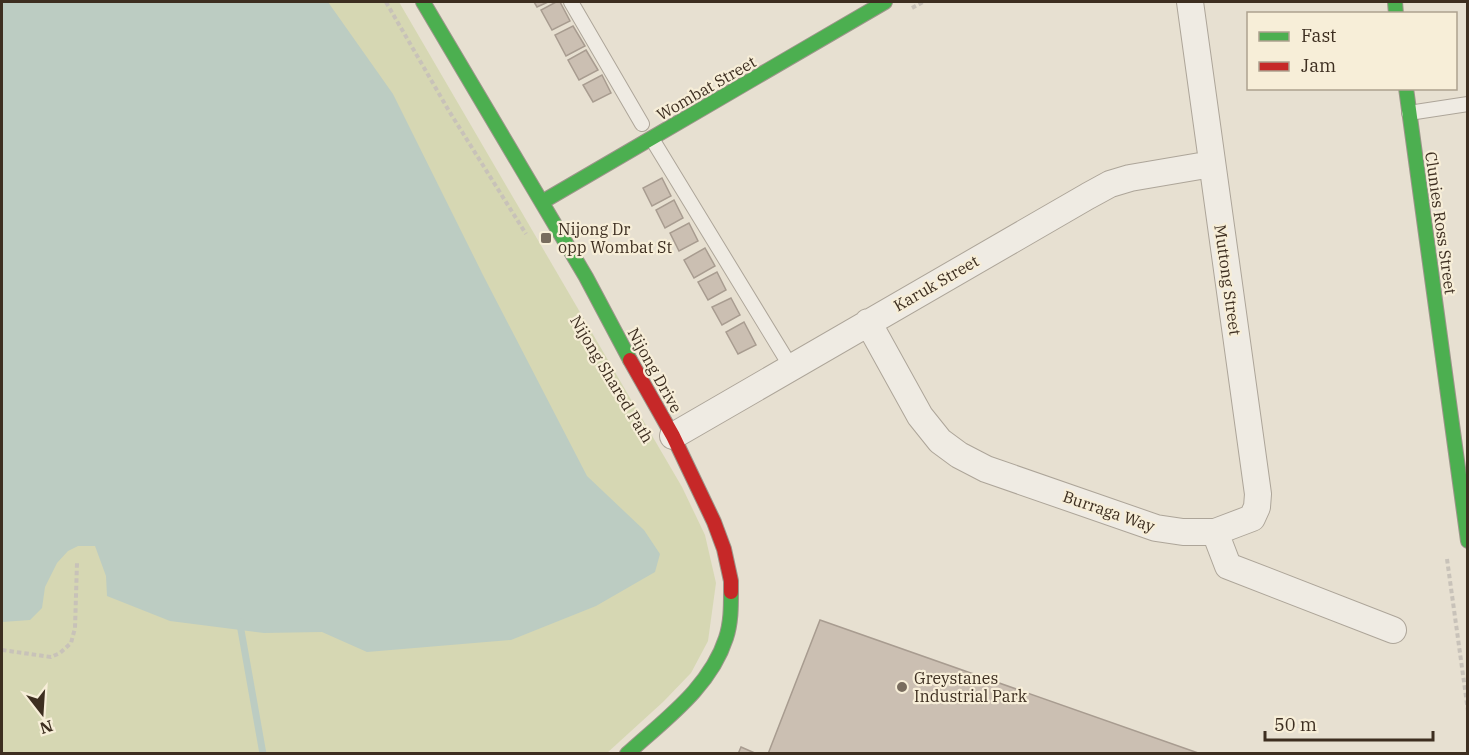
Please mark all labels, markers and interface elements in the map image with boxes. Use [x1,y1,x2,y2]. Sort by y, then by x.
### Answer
legend [1247,12,1457,90]
text: Fast [1301,24,1336,47]
street label: Wombat Street [653,51,760,125]
text: Jam [1301,54,1336,77]
street label: Clunies Ross Street [1421,150,1461,296]
place label: Nijong Dr opp Wombat St [558,219,672,257]
street label: Muttong Street [1210,223,1246,337]
marker: Nijong Dr opp Wombat St [539,231,553,245]
street label: Karuk Street [890,250,982,315]
street label: Nijong Shared Path [566,312,658,446]
street label: Nijong Drive [623,324,687,416]
street label: Burraga Way [1060,486,1158,536]
place label: Greystanes Industrial Park [914,668,1028,706]
marker: Greystanes Industrial Park [895,680,909,694]
north arrow [12,683,72,743]
scale bar [1265,704,1433,742]
text: 50 m [1274,713,1317,736]
text: N [37,716,55,739]

